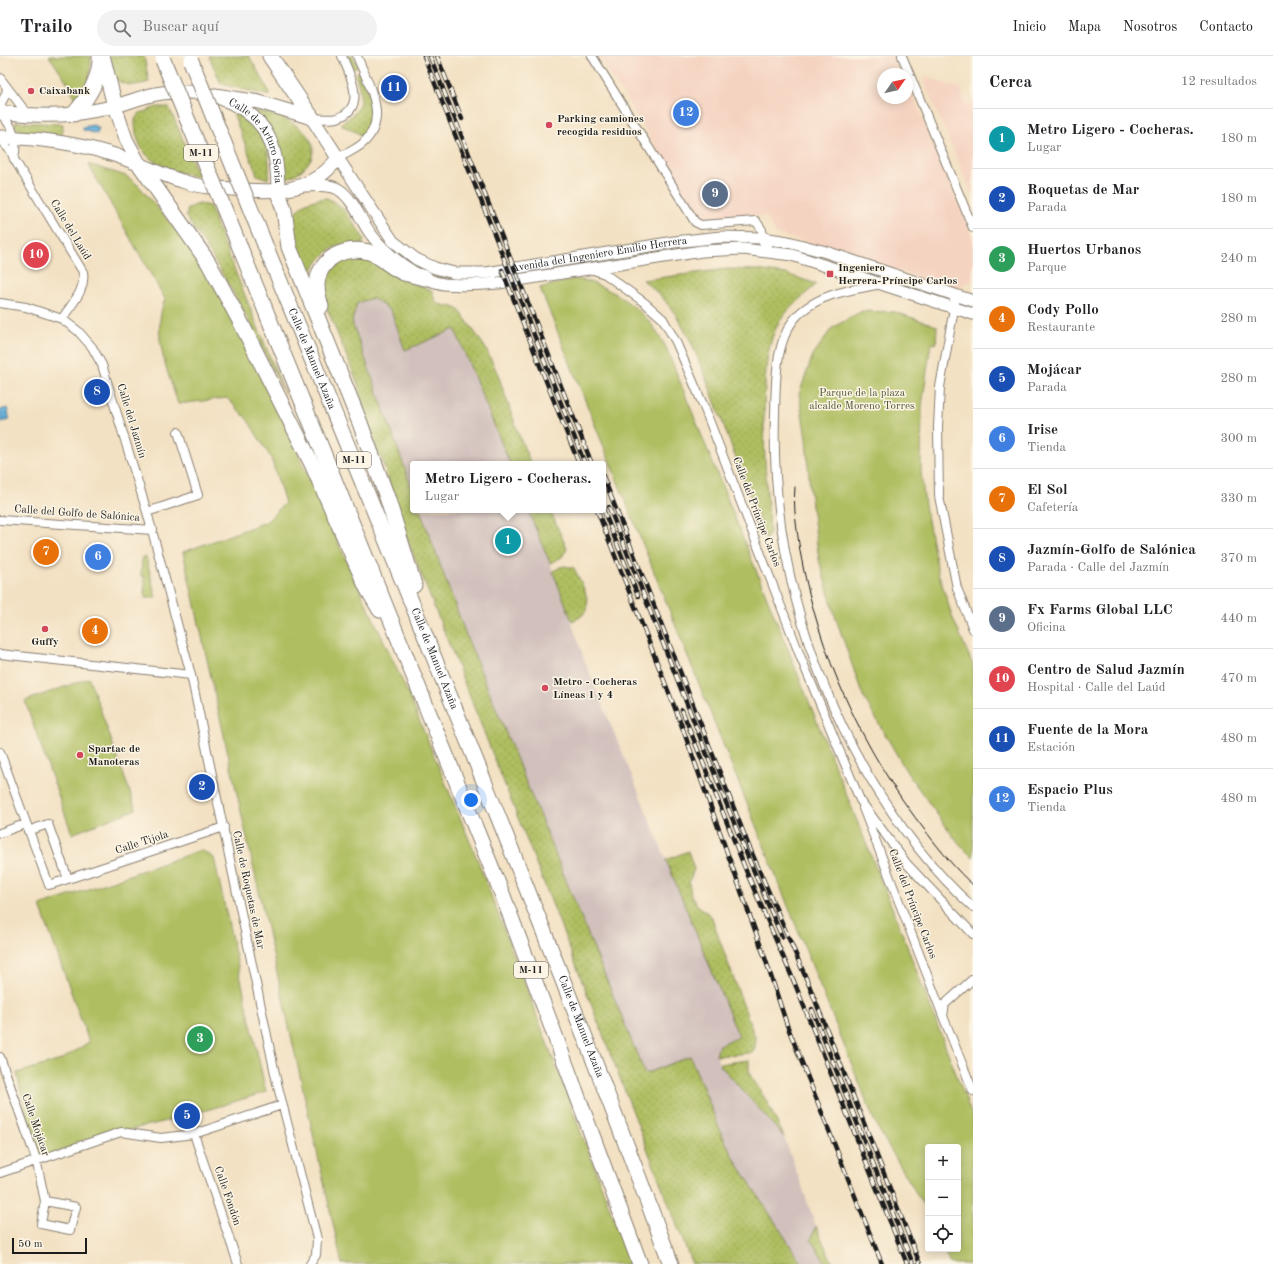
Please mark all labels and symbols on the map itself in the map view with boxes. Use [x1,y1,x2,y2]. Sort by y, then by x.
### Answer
north arrow [877,68,913,104]
pin: 11 [381,73,407,103]
marker: Caixabank [26,86,36,96]
place label: Caixabank [39,86,90,97]
street label: Calle de Arturo Soria [227,97,283,184]
pin: 12 [673,98,699,128]
place label: Parking camiones recogida residuos [557,114,644,138]
marker: Parking camiones recogida residuos [544,120,554,130]
road number: M-11 [184,145,218,161]
pin: 9 [702,179,728,209]
street label: Calle del Laúd [48,198,92,262]
street label: Avenida del Ingeniero Emilio Herrera [510,235,688,274]
pin: 10 [23,240,49,270]
place label: Ingeniero Herrera-Príncipe Carlos [838,263,958,287]
marker: Ingeniero Herrera-Príncipe Carlos [825,269,835,279]
street label: Calle de Manuel Azaña [286,306,338,412]
pin: 8 [84,377,110,407]
street label: Calle del Jazmín [114,382,148,460]
park label: Parque de la plaza alcalde Moreno Torres [809,388,915,412]
road number: M-11 [337,452,371,468]
street label: Calle del Príncipe Carlos [730,456,782,569]
street label: Calle del Golfo de Salónica [14,504,141,524]
pin: 1 [495,526,521,556]
pin: 7 [33,537,59,567]
pin: 6 [85,542,111,572]
street label: Calle de Manuel Azaña [409,606,460,711]
pin: 4 [82,616,108,646]
marker: Guffy [40,624,50,634]
place label: Guffy [31,637,59,648]
place label: Metro - Cocheras Líneas 1 y 4 [553,677,637,701]
marker: Metro - Cocheras Líneas 1 y 4 [540,683,550,693]
place label: Spartac de Manoteras [88,744,140,768]
marker: Spartac de Manoteras [75,750,85,760]
pin: 2 [189,772,215,802]
your location [461,790,481,810]
street label: Calle Tijola [114,829,170,857]
street label: Calle de Roquetas de Mar [230,830,266,951]
street label: Calle del Príncipe Carlos [886,848,938,961]
road number: M-11 [514,962,548,978]
street label: Calle de Manuel Azaña [556,974,606,1080]
pin: 3 [187,1024,213,1054]
street label: Calle Mojácar [19,1092,51,1158]
pin: 5 [174,1101,200,1131]
street label: Calle Fondón [212,1165,242,1227]
scale bar [12,1236,87,1255]

